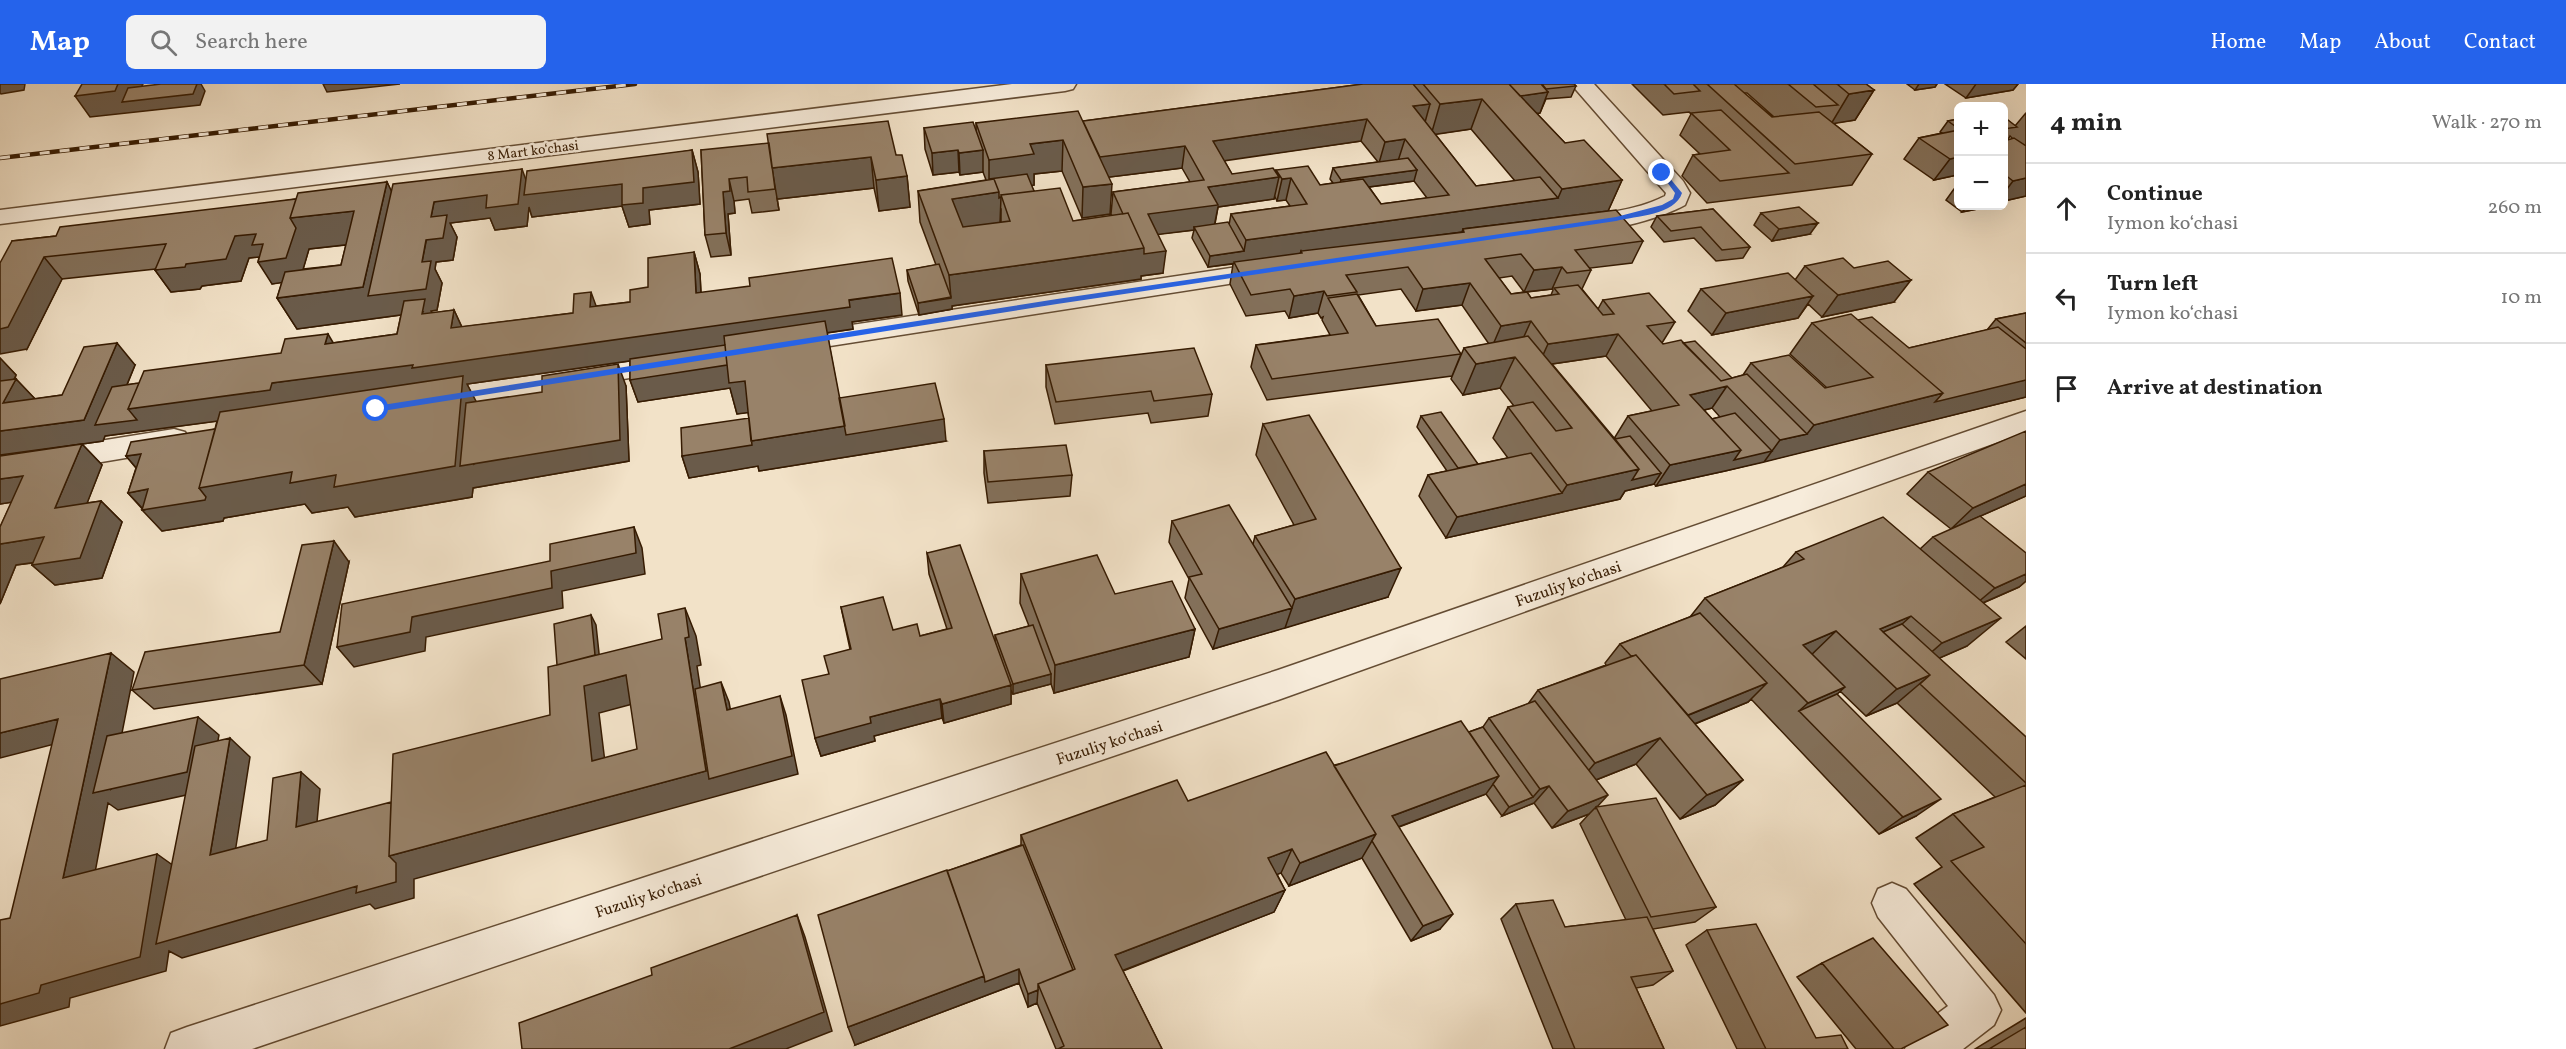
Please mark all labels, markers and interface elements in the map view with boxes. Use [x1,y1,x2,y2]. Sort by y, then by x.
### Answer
search box [126,15,546,69]
text: Map [30,23,90,62]
icon: search [147,26,180,59]
text: Search here [195,27,308,58]
text: Home [2211,28,2266,57]
text: Map [2299,28,2341,57]
text: About [2374,28,2431,57]
text: Contact [2464,28,2536,57]
map controls [1954,102,2008,210]
button: + [1954,102,2008,156]
text: 4 min [2050,105,2122,141]
text: Walk · 270 m [2432,109,2542,137]
street label: 8 Mart koʻchasi [486,136,580,167]
button: − [1954,156,2008,210]
route end [1648,159,1674,185]
text: Continue [2107,179,2203,210]
icon: ahead [2050,192,2083,225]
text: 260 m [2487,194,2542,222]
text: Iymon koʻchasi [2107,210,2238,238]
text: Turn left [2107,269,2198,300]
icon: left [2050,282,2083,315]
text: 10 m [2501,284,2542,312]
text: Iymon koʻchasi [2107,300,2238,328]
icon: arrive [2050,372,2083,405]
text: Arrive at destination [2107,373,2323,404]
route start [362,395,388,421]
street label: Fuzuliy koʻchasi [1513,556,1625,613]
street label: Fuzuliy koʻchasi [1053,716,1166,771]
street label: Fuzuliy koʻchasi [592,869,705,924]

